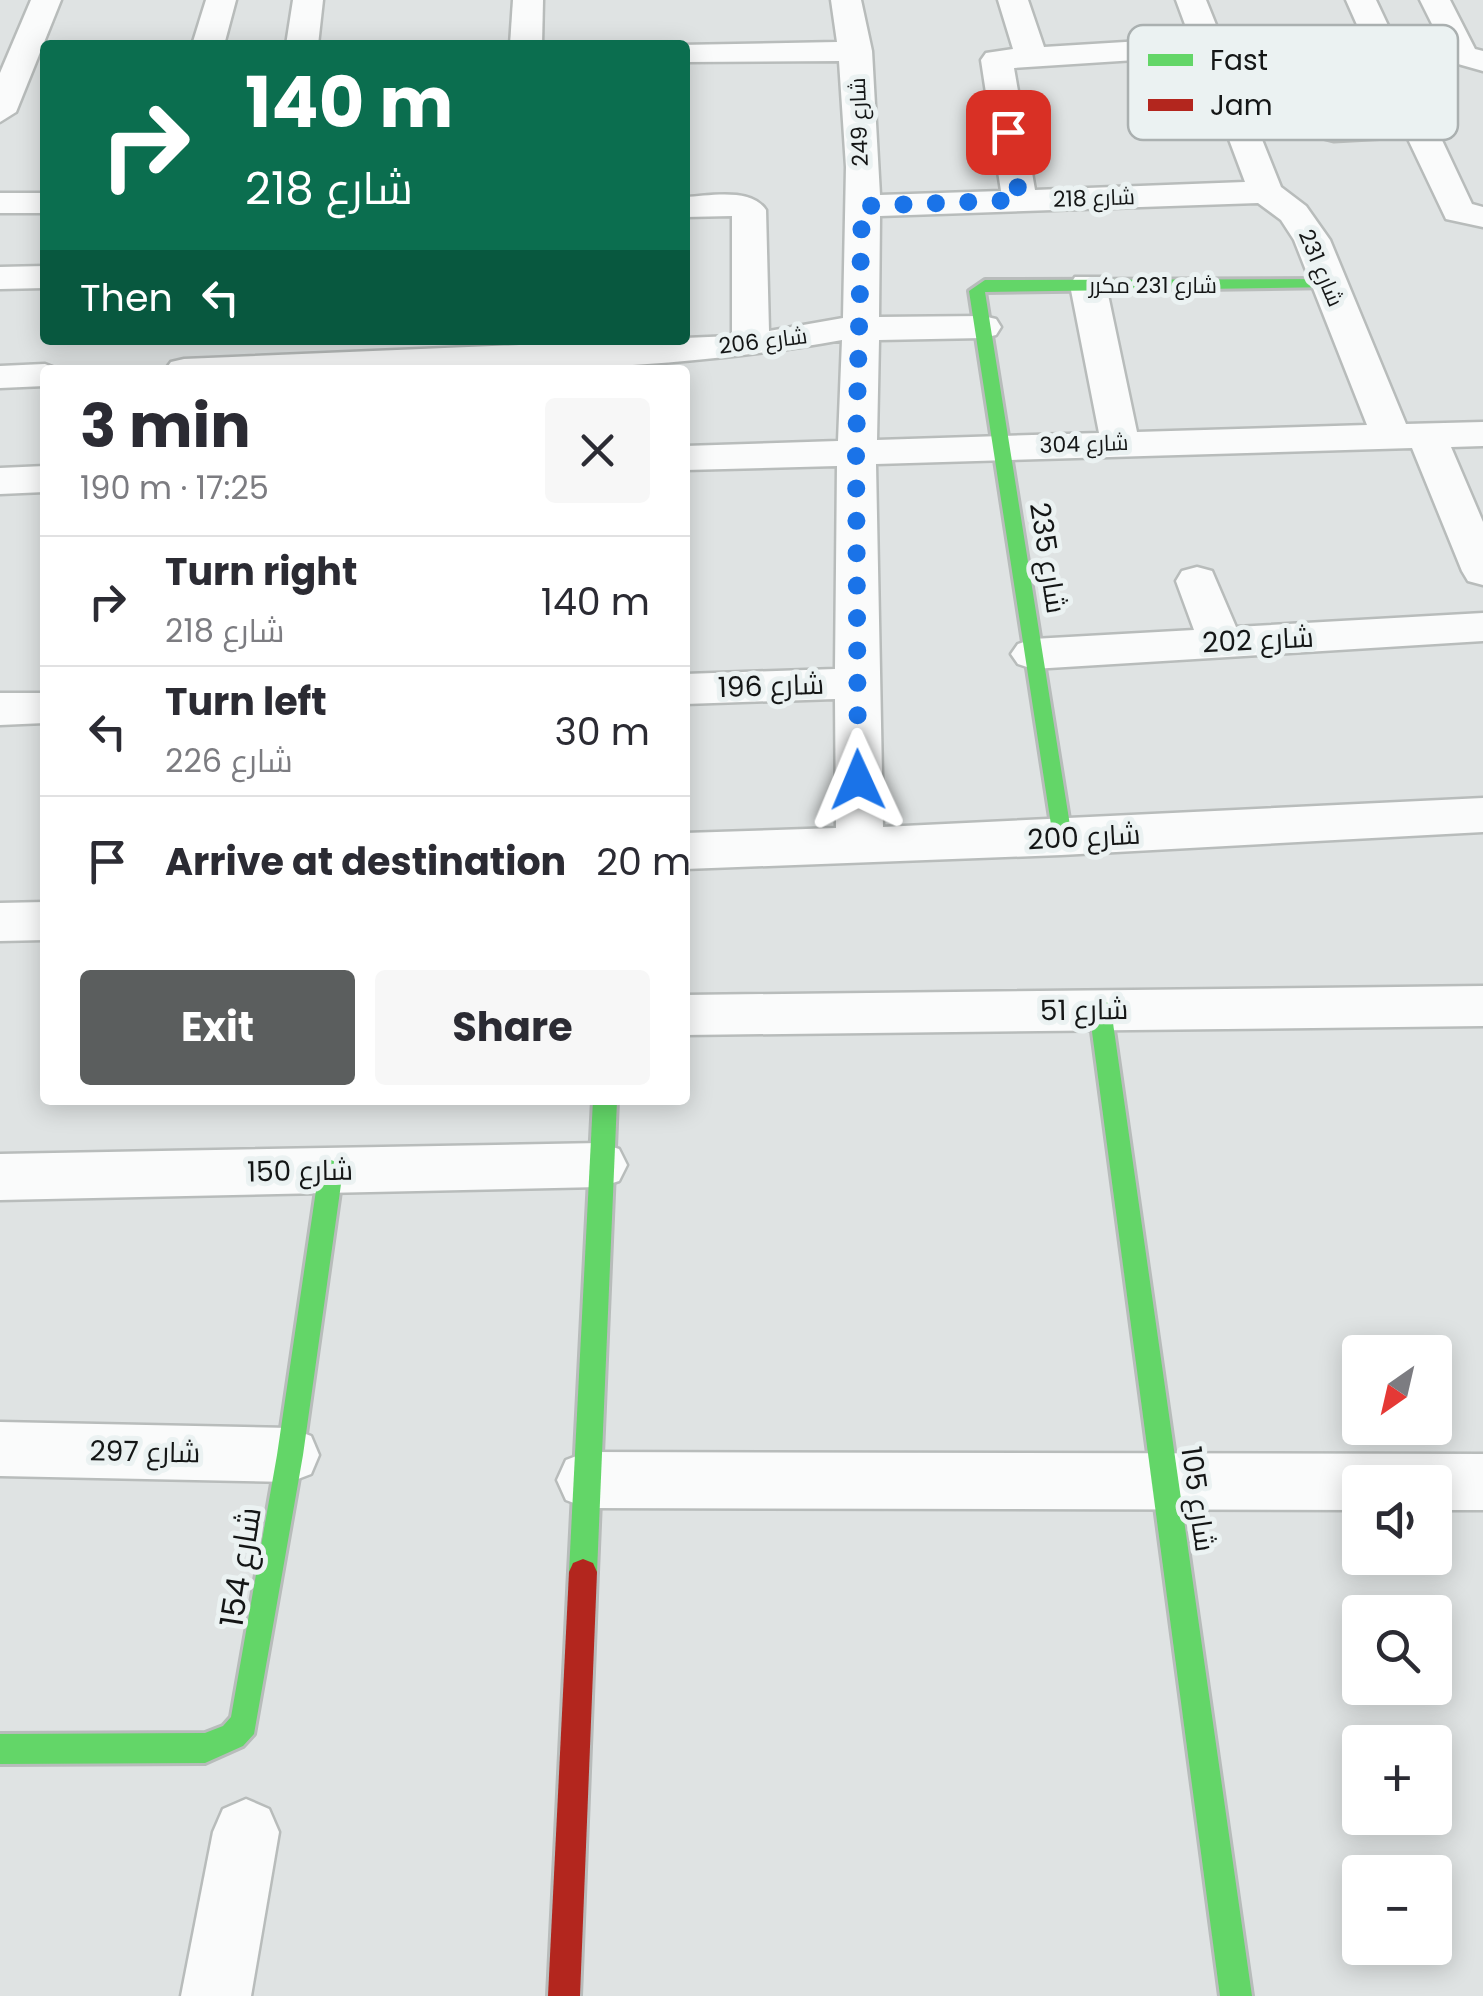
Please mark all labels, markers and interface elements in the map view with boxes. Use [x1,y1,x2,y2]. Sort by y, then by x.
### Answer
legend [1128,25,1458,140]
text: Fast [1210,41,1268,80]
text: 140 m [245,53,453,152]
street label: شارع 249 [842,77,876,167]
icon: right [80,80,210,210]
text: Jam [1210,86,1273,125]
pin [966,90,1051,175]
icon: arrive [981,105,1036,160]
text: شارع 218 [245,157,413,220]
street label: شارع 218 [1052,181,1136,215]
street label: شارع 231 [1291,225,1351,311]
icon: left [193,270,248,325]
street label: شارع 231 مكرر [1087,270,1217,301]
text: Then [80,271,173,324]
street label: شارع 206 [717,320,809,362]
text: 3 min [80,384,251,468]
button: close [545,398,650,503]
street label: شارع 304 [1039,427,1129,461]
text: 190 m · 17:25 [80,465,269,510]
street label: شارع 235 [1020,500,1076,616]
text: Turn right [165,545,357,598]
icon: right [80,574,135,629]
text: 140 m [541,575,650,628]
text: شارع 218 [165,608,284,653]
street label: شارع 202 [1201,618,1315,662]
street label: شارع 196 [717,665,825,707]
text: Turn left [165,675,327,728]
icon: left [80,704,135,759]
text: 30 m [554,705,650,758]
position arrow [806,728,910,832]
text: شارع 226 [165,738,293,783]
street label: شارع 200 [1027,815,1141,859]
icon: arrive [80,834,135,889]
text: Arrive at destination [165,835,566,888]
text: 20 m [596,835,691,888]
button: Exit [80,970,355,1085]
button: Share [375,970,650,1085]
street label: شارع 51 [1040,990,1128,1030]
street label: شارع 150 [247,1151,353,1191]
north arrow [1342,1335,1452,1445]
map controls [1342,1335,1452,1965]
street label: شارع 297 [89,1432,201,1472]
street label: شارع 105 [1171,1444,1225,1554]
button: sound [1342,1465,1452,1575]
street label: شارع 154 [208,1504,272,1630]
button: search [1342,1595,1452,1705]
button: + [1342,1725,1452,1835]
button: − [1342,1855,1452,1965]

